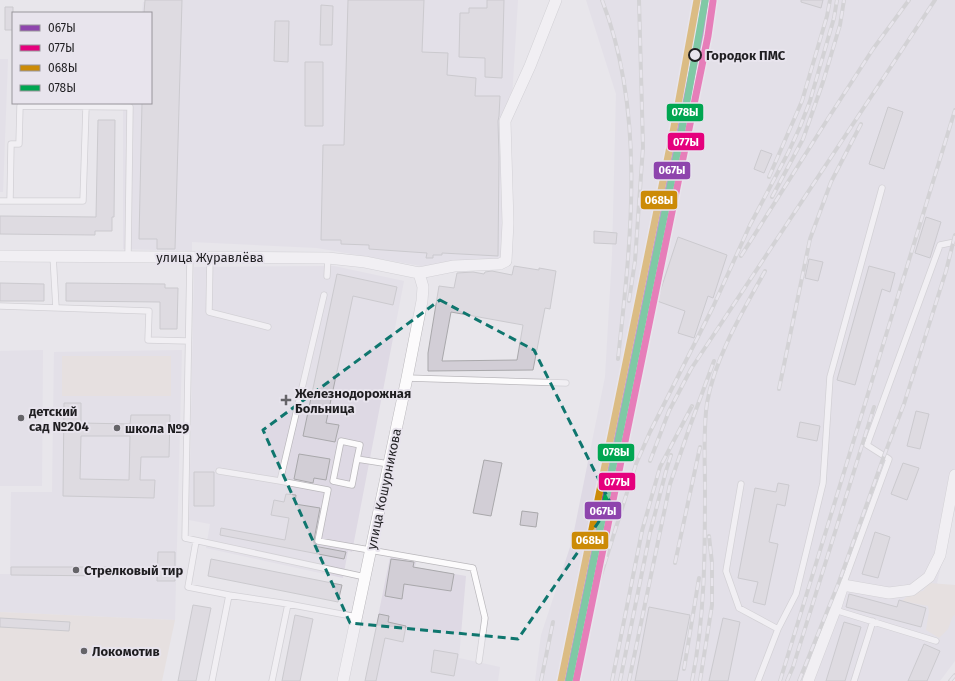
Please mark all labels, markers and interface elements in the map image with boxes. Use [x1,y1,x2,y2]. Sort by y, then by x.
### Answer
legend [12,12,152,104]
text: 067Ы [48,21,76,35]
text: 077Ы [48,41,75,55]
marker: Городок ПМС [688,48,702,62]
place label: Городок ПМС [706,48,786,63]
text: 068Ы [48,61,78,75]
text: 078Ы [48,81,76,95]
line badge: 078Ы [666,103,704,122]
text: 078Ы [672,106,698,119]
line badge: 077Ы [667,132,705,151]
text: 077Ы [673,136,699,149]
line badge: 067Ы [653,161,691,180]
text: 067Ы [659,164,685,177]
line badge: 068Ы [640,190,678,210]
text: 068Ы [645,194,673,207]
street label: улица Журавлёва [156,250,264,265]
place label: Железнодорожная Больница [294,386,411,416]
marker: Железнодорожная Больница [280,394,292,406]
place label: детский сад №204 [29,404,90,434]
marker: детский сад №204 [16,413,26,423]
place label: школа №9 [125,421,189,436]
marker: школа №9 [112,423,122,433]
street label: улица Кошурникова [364,427,404,551]
line badge: 078Ы [597,443,635,462]
text: 078Ы [603,446,629,459]
line badge: 077Ы [598,472,636,491]
text: 077Ы [604,476,630,489]
line badge: 067Ы [584,501,622,520]
text: 067Ы [590,505,616,518]
line badge: 068Ы [571,531,609,550]
text: 068Ы [576,534,604,547]
place label: Стрелковый тир [84,563,184,578]
marker: Стрелковый тир [71,565,81,575]
place label: Локомотив [92,644,160,659]
marker: Локомотив [79,646,89,656]

